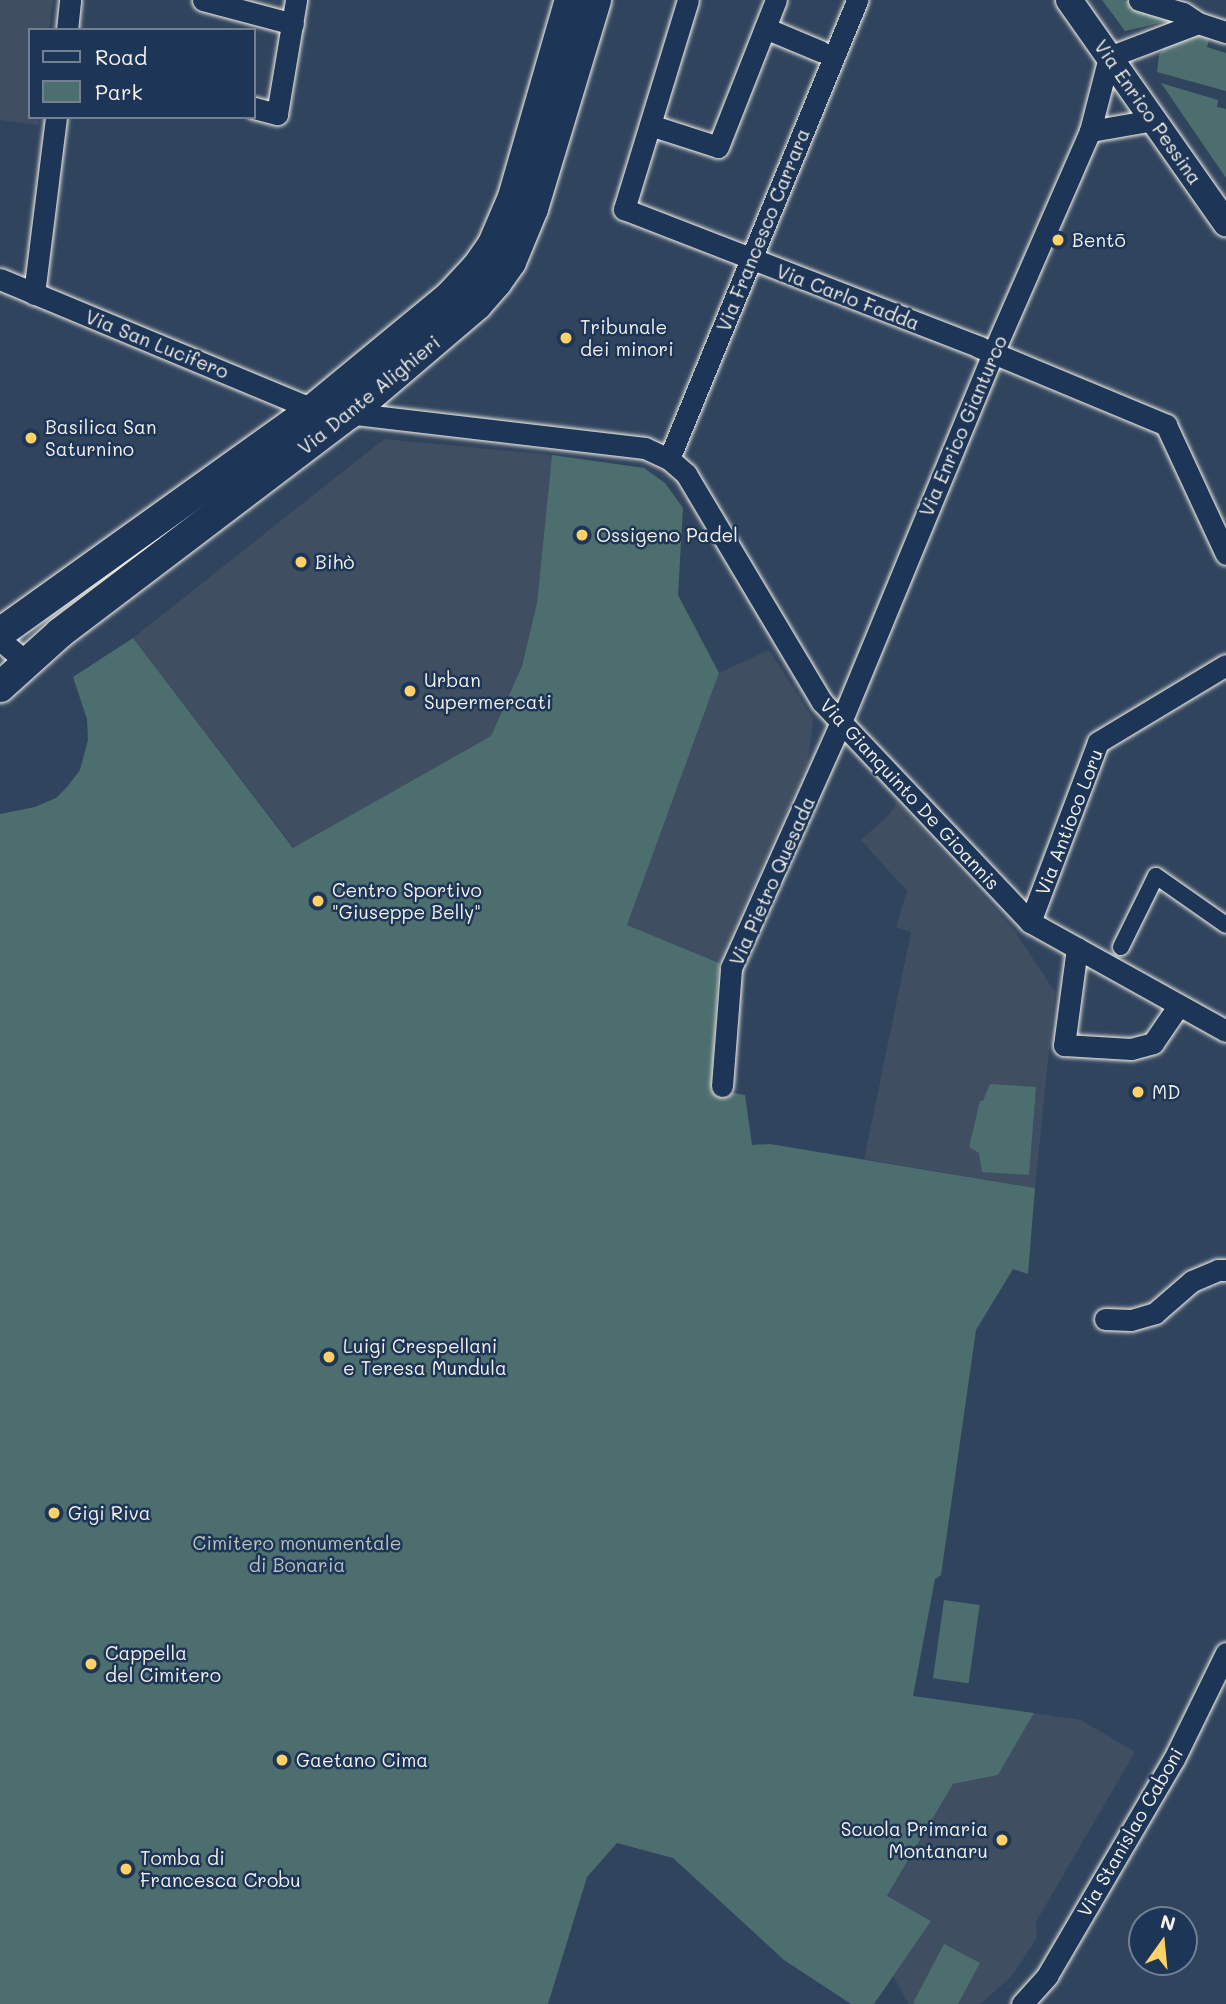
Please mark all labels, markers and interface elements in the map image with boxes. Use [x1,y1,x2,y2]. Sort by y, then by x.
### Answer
legend [28,28,256,119]
street label: Via Enrico Pessina [1090,35,1206,189]
text: Road [95,43,147,70]
text: Park [95,78,143,105]
street label: Via Francesco Carrara [712,125,814,335]
place label: Bentō [1072,229,1126,251]
marker: Bentō [1050,232,1066,248]
street label: Via Carlo Fadda [773,259,923,335]
street label: Via San Lucifero [82,305,232,383]
place label: Tribunale dei minori [580,316,674,360]
marker: Tribunale dei minori [558,330,574,346]
street label: Via Dante Alighieri [293,331,445,459]
street label: Via Enrico Gianturco [915,332,1011,520]
place label: Basilica San Saturnino [45,416,156,460]
marker: Basilica San Saturnino [23,430,39,446]
place label: Ossigeno Padel [596,524,738,546]
marker: Ossigeno Padel [574,527,590,543]
place label: Bihò [315,551,355,573]
marker: Bihò [293,554,309,570]
place label: Urban Supermercati [424,669,552,713]
marker: Urban Supermercati [402,683,418,699]
street label: Via Gianquinto De Gioannis [815,694,1005,894]
street label: Via Antioco Loru [1031,746,1107,898]
street label: Via Pietro Quesada [725,793,819,969]
place label: Centro Sportivo "Giuseppe Belly" [332,879,482,923]
marker: Centro Sportivo "Giuseppe Belly" [310,893,326,909]
place label: MD [1152,1081,1180,1103]
marker: MD [1130,1084,1146,1100]
place label: Luigi Crespellani e Teresa Mundula [343,1335,507,1379]
marker: Luigi Crespellani e Teresa Mundula [321,1349,337,1365]
place label: Gigi Riva [68,1502,151,1524]
marker: Gigi Riva [46,1505,62,1521]
park label: Cimitero monumentale di Bonaria [193,1532,401,1576]
place label: Cappella del Cimitero [105,1642,221,1686]
marker: Cappella del Cimitero [83,1656,99,1672]
street label: Via Stanislao Caboni [1072,1743,1188,1921]
place label: Gaetano Cima [296,1749,428,1771]
marker: Gaetano Cima [274,1752,290,1768]
place label: Scuola Primaria Montanaru [841,1818,988,1862]
marker: Scuola Primaria Montanaru [994,1832,1010,1848]
place label: Tomba di Francesca Crobu [140,1847,301,1891]
marker: Tomba di Francesca Crobu [118,1861,134,1877]
north arrow [1128,1906,1198,1976]
text: N [1158,1908,1178,1936]

